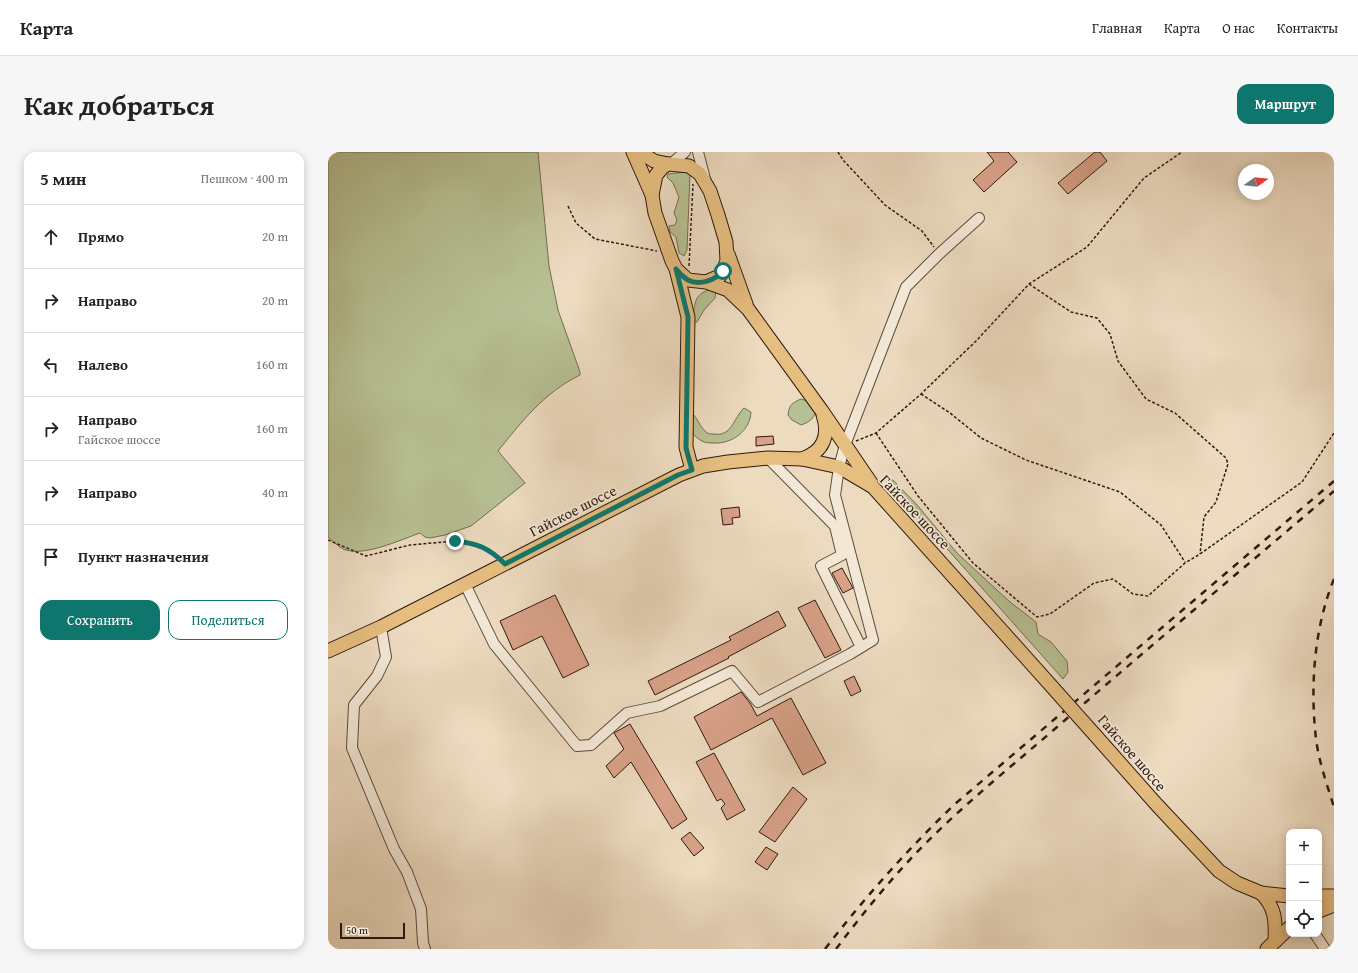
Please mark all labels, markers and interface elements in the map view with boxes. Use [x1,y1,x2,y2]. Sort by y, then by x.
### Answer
text: Карта [20,14,73,42]
text: Главная [1092,18,1142,38]
text: Карта [1164,18,1200,38]
text: О нас [1222,18,1255,38]
text: Контакты [1277,18,1338,38]
text: Как добраться [24,84,214,125]
button: Маршрут [1237,84,1334,124]
north arrow [1238,164,1274,200]
text: 5 мин [40,166,86,191]
text: Пешком · 400 m [201,169,288,188]
icon: ahead [40,226,62,248]
text: Прямо [78,226,124,247]
text: 20 m [262,227,288,246]
route start [714,262,732,280]
icon: right [40,290,62,312]
text: Направо [78,290,137,311]
text: 20 m [262,291,288,310]
icon: left [40,354,62,376]
text: Налево [78,354,128,375]
text: 160 m [256,355,288,374]
text: Направо [78,409,137,430]
icon: right [40,418,62,440]
text: 160 m [256,419,288,438]
text: Гайское шоссе [78,430,161,449]
street label: Гайское шоссе [875,470,956,554]
street label: Гайское шоссе [526,480,620,542]
icon: right [40,482,62,504]
text: Направо [78,482,137,503]
text: 40 m [262,483,288,502]
route end [446,532,464,550]
icon: arrive [40,546,62,568]
text: Пункт назначения [78,546,209,567]
button: Сохранить [40,600,160,640]
button: Поделиться [168,600,288,640]
street label: Гайское шоссе [1093,710,1172,795]
map controls [1286,829,1322,937]
button: + [1286,829,1322,865]
button: − [1286,865,1322,901]
button: locate [1286,901,1322,937]
scale bar [340,921,405,940]
text: 50 m [346,922,368,938]

